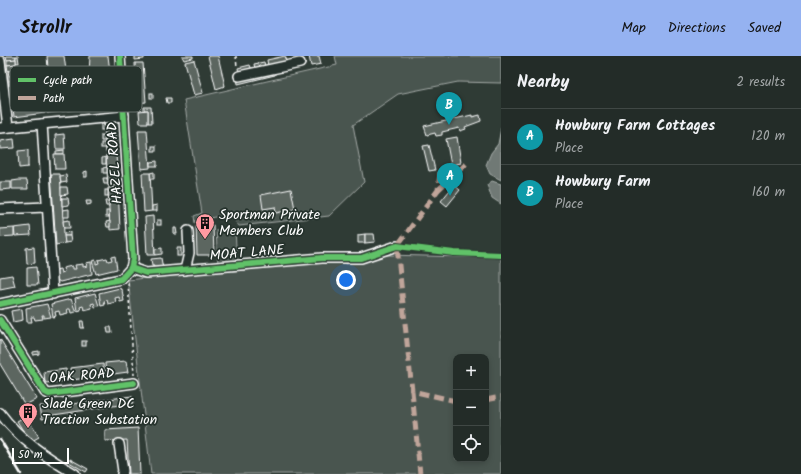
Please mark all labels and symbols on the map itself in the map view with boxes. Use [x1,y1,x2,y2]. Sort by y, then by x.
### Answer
legend [10,66,142,112]
text: Cycle path [43,72,92,90]
text: Path [43,90,64,108]
pin: B [436,92,462,125]
street label: HAZEL ROAD [101,121,129,205]
pin: A [437,163,463,196]
place label: Sportman Private Members Club [219,204,321,242]
building icon: Sportman Private Members Club [194,212,216,240]
street label: MOAT LANE [209,239,286,267]
your location [336,270,356,290]
street label: OAK ROAD [49,362,115,390]
place label: Slade Green DC Traction Substation [42,393,157,431]
building icon: Slade Green DC Traction Substation [17,401,39,429]
scale bar [12,446,69,465]

